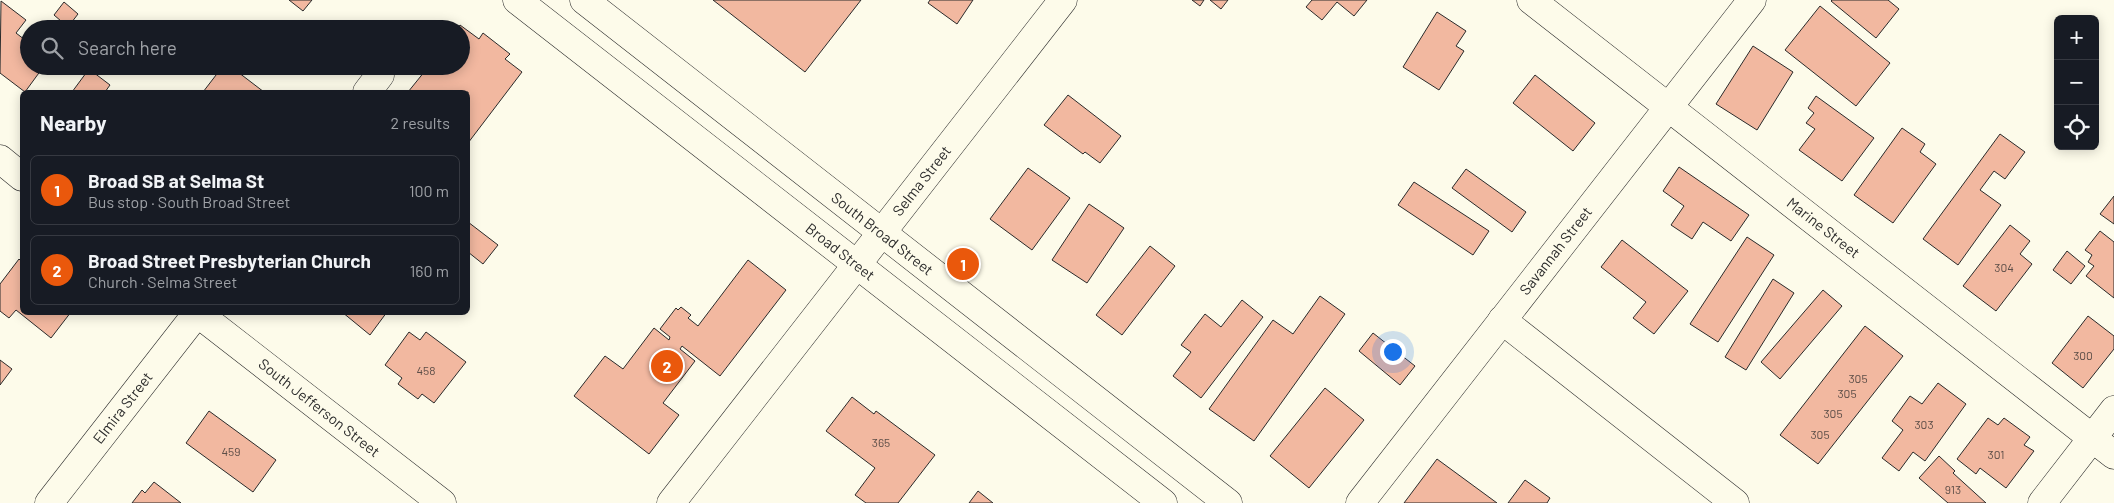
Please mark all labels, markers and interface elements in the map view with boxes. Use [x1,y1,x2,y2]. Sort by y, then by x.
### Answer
map controls [2054,15,2099,150]
button: + [2054,15,2099,60]
search box [20,20,470,75]
icon: search [38,34,66,62]
text: Search here [78,36,177,59]
button: − [2054,60,2099,105]
button: locate [2054,105,2099,150]
text: Nearby [40,110,106,135]
text: 2 results [391,113,450,132]
street label: Selma Street [888,142,954,219]
text: Broad SB at Selma St [88,169,264,192]
text: 1 [54,181,60,200]
text: 100 m [409,181,449,200]
street label: South Broad Street [827,189,937,279]
text: Bus stop · South Broad Street [88,192,290,211]
street label: Marine Street [1784,193,1864,261]
street label: Savannah Street [1515,203,1595,298]
street label: Broad Street [802,219,878,285]
pin: 1 [947,245,979,283]
text: Broad Street Presbyterian Church [88,249,371,272]
house number: 304 [1994,260,2014,274]
text: 2 [53,261,61,280]
text: 160 m [410,261,449,280]
text: Church · Selma Street [88,272,237,291]
your location [1380,339,1406,365]
pin: 2 [651,347,683,385]
house number: 300 [2073,348,2093,362]
street label: South Jefferson Street [255,354,384,460]
house number: 458 [416,363,436,377]
street label: Elmira Street [89,368,156,447]
house number: 305 [1848,371,1868,385]
house number: 305 [1837,386,1857,400]
house number: 305 [1823,406,1843,420]
house number: 303 [1914,417,1934,431]
house number: 305 [1810,427,1830,441]
house number: 365 [872,435,890,449]
house number: 459 [221,444,241,458]
house number: 301 [1988,447,2004,461]
house number: 913 [1945,482,1961,496]

